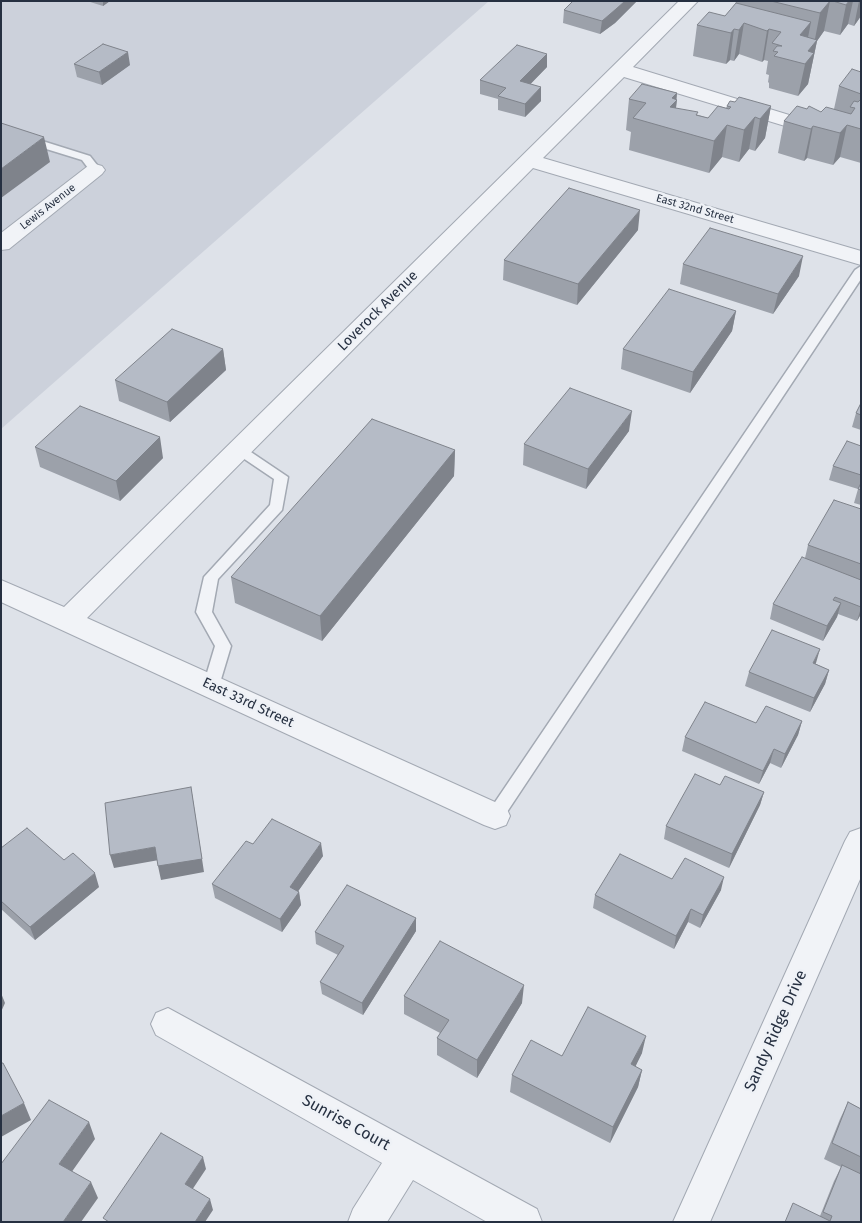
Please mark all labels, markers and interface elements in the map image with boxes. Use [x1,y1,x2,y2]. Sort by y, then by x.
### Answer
street label: Lewis Avenue [18,181,78,233]
street label: East 32nd Street [655,192,735,226]
street label: Loverock Avenue [334,267,422,355]
street label: East 33rd Street [200,674,296,732]
street label: Sandy Ridge Drive [741,967,811,1095]
street label: Sunrise Court [299,1091,393,1155]

